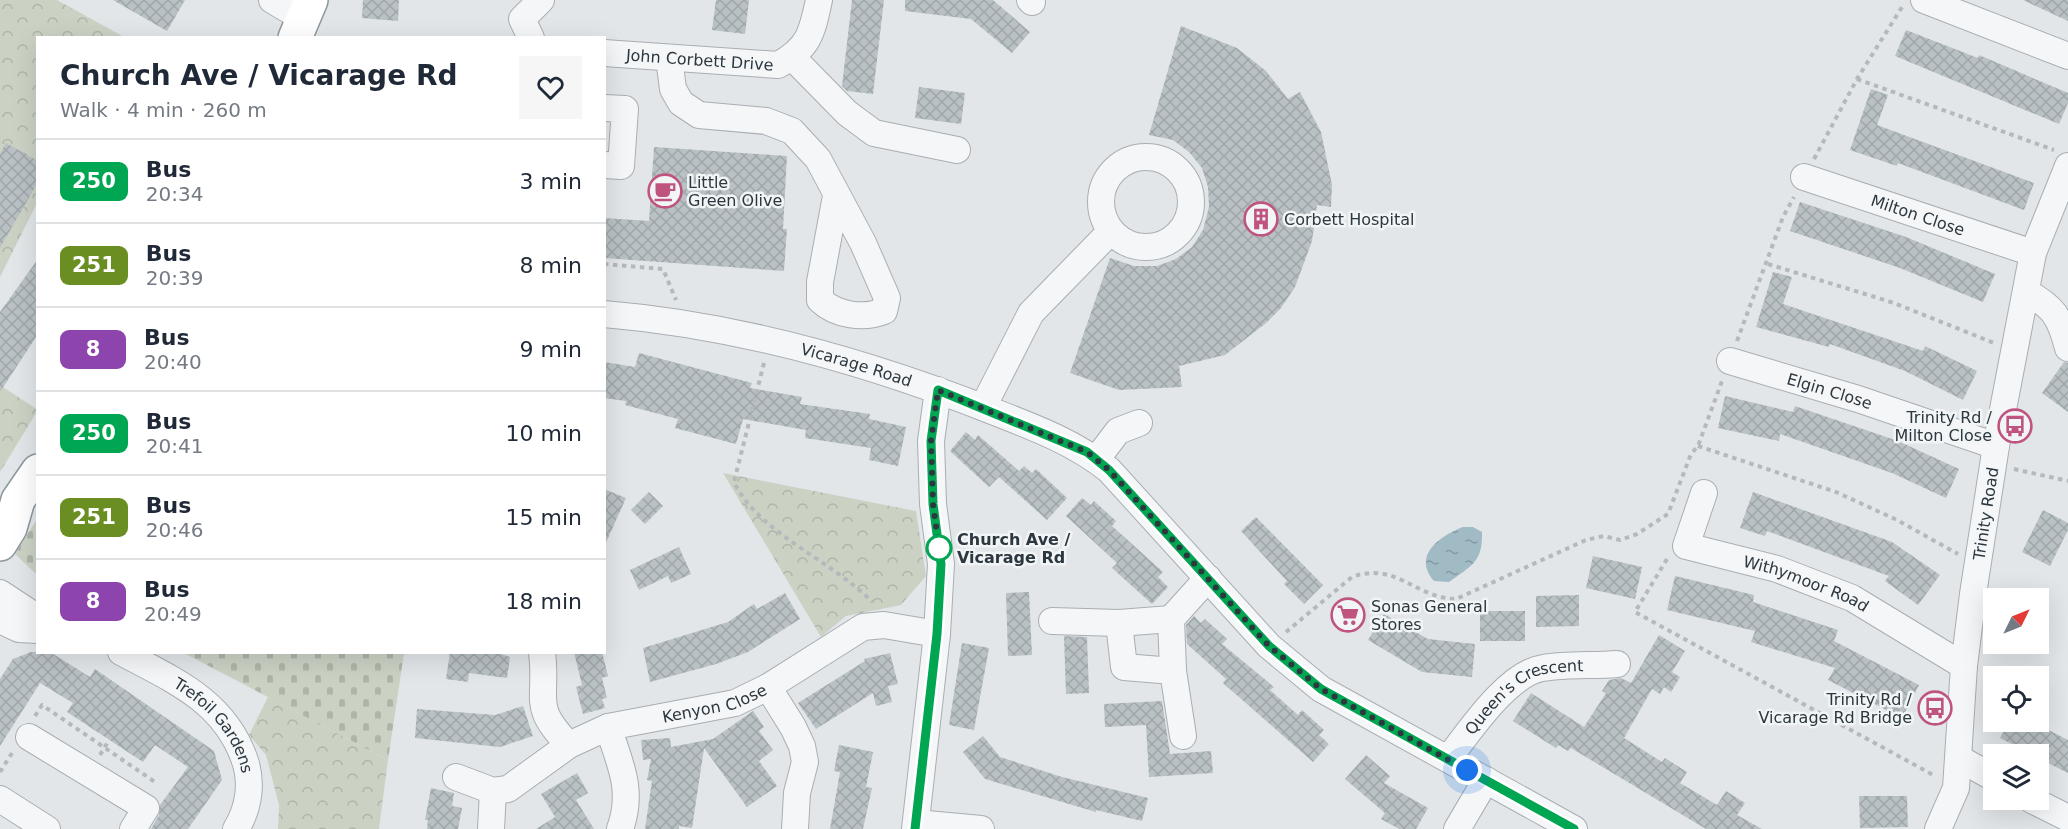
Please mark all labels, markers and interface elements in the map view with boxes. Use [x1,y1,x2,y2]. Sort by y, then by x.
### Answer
street label: John Corbett Drive [624,45,774,74]
button: heart [519,56,582,119]
text: Church Ave / Vicarage Rd [60,59,458,92]
text: Walk · 4 min · 260 m [60,98,267,122]
text: Bus [146,157,191,182]
text: 250 [72,169,116,193]
text: 3 min [520,169,582,194]
cafe icon: Little Green Olive [647,173,683,209]
place label: Little Green Olive [688,173,782,210]
text: 20:34 [146,182,203,206]
street label: Milton Close [1869,190,1967,239]
building icon: Corbett Hospital [1243,201,1279,237]
place label: Corbett Hospital [1284,210,1414,229]
text: Bus [146,241,191,266]
text: 251 [72,253,116,277]
text: 8 min [520,253,582,278]
text: 20:39 [146,266,203,290]
text: Bus [144,325,190,350]
text: 8 [86,337,100,361]
text: 9 min [520,337,582,362]
street label: Vicarage Road [799,339,915,390]
text: 20:40 [144,350,202,374]
street label: Elgin Close [1785,369,1875,413]
place label: Trinity Rd / Milton Close [1894,408,1993,445]
bus stop icon: Trinity Rd / Milton Close [1997,408,2033,444]
text: Bus [146,409,191,434]
text: 250 [72,421,116,445]
text: 10 min [506,421,582,446]
text: 20:41 [146,434,203,458]
street label: Trinity Road [1969,466,2002,562]
text: Bus [146,493,191,518]
text: 251 [72,505,116,529]
text: 15 min [506,505,582,530]
text: 20:46 [146,518,203,542]
place label: Church Ave / Vicarage Rd [957,530,1071,567]
marker: Church Ave / Vicarage Rd [926,535,952,561]
street label: Withymoor Road [1741,551,1872,616]
text: Bus [144,577,190,602]
north arrow [1983,588,2049,654]
map controls [1983,588,2049,810]
text: 8 [86,589,100,613]
text: 18 min [506,589,582,614]
supermarket icon: Sonas General Stores [1330,597,1366,633]
place label: Sonas General Stores [1371,597,1487,634]
text: 20:49 [144,602,202,626]
street label: Queen's Crescent [1461,656,1583,738]
button: locate [1983,666,2049,732]
street label: Trefoil Gardens [170,673,257,775]
street label: Kenyon Close [661,680,770,726]
place label: Trinity Rd / Vicarage Rd Bridge [1758,690,1913,727]
bus stop icon: Trinity Rd / Vicarage Rd Bridge [1917,690,1953,726]
button: layers [1983,744,2049,810]
your location [1452,755,1482,785]

